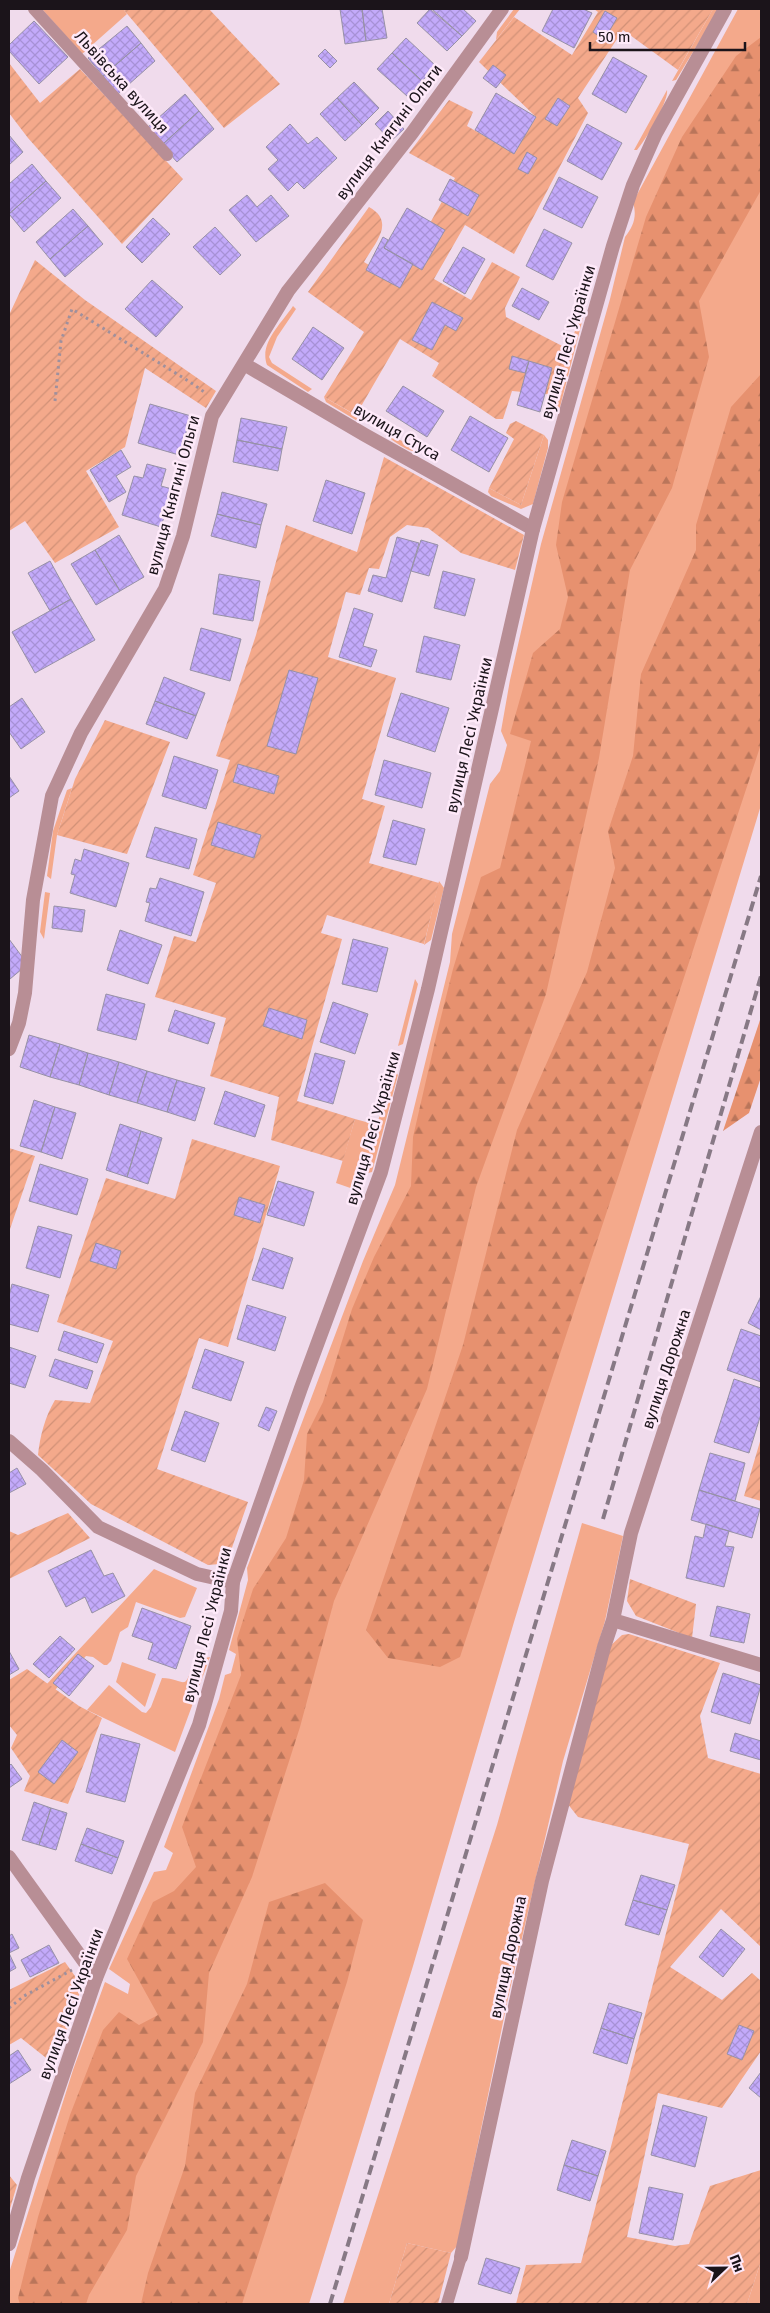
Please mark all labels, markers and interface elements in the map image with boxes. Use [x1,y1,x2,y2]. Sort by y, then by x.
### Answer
scale bar [590,20,745,52]
street label: Львівська вулиця [71,27,173,137]
text: 50 m [598,28,631,46]
street label: вулиця Княгині Ольги [332,60,446,204]
street label: вулиця Лесі Українки [537,263,599,421]
street label: вулиця Стуса [350,399,444,465]
street label: вулиця Княгині Ольги [142,413,204,577]
street label: вулиця Лесі Українки [442,655,496,815]
street label: вулиця Лесі Українки [342,1049,404,1207]
street label: вулиця Дорожна [638,1307,694,1431]
street label: вулиця Лесі Українки [178,1545,236,1705]
street label: вулиця Дорожна [486,1894,530,2020]
street label: вулиця Лесі Українки [35,1926,107,2082]
north arrow [700,2243,750,2293]
text: Пн [725,2252,748,2275]

